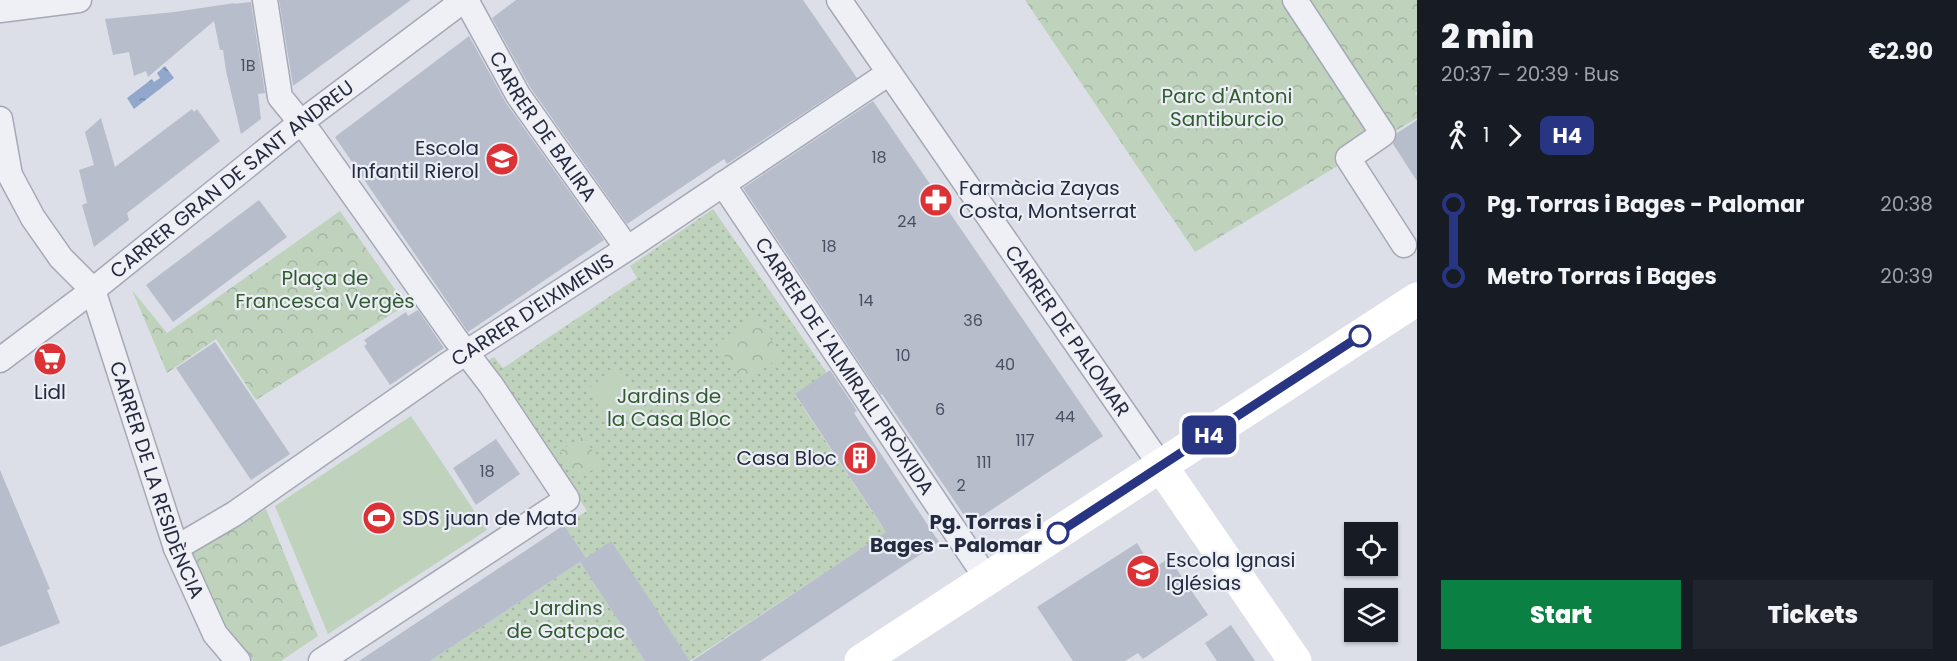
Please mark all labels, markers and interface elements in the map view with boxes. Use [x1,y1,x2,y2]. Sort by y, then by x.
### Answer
text: 2 min [1441,13,1534,60]
text: €2.90 [1869,36,1933,67]
street label: CARRER DE BALIRA [483,46,603,207]
house number: 1B [241,54,256,77]
text: 20:37 – 20:39 · Bus [1441,60,1619,88]
street label: CARRER GRAN DE SANT ANDREU [104,73,360,285]
park label: Parc d'Antoni Santiburcio [1162,82,1292,133]
icon: walk [1441,119,1474,152]
icon: forward [1498,119,1531,152]
text: 1 [1483,121,1489,149]
text: H4 [1552,121,1582,150]
place label: Escola Infantil Rierol [351,134,479,185]
school or university icon: Escola Infantil Rierol [484,141,520,177]
house number: 18 [871,146,887,169]
place label: Farmàcia Zayas Costa, Montserrat [959,174,1136,225]
pharmacy icon: Farmàcia Zayas Costa, Montserrat [918,182,954,218]
text: Pg. Torras i Bages - Palomar [1487,189,1805,220]
text: 20:38 [1880,190,1933,218]
house number: 24 [897,210,917,233]
street label: CARRER DE L'ALMIRALL PRÒIXIDA [748,232,941,500]
house number: 18 [821,235,837,258]
street label: CARRER DE PALOMAR [998,239,1137,422]
street label: CARRER D'EIXIMENIS [445,247,619,373]
text: Metro Torras i Bages [1487,261,1717,292]
text: 20:39 [1880,262,1933,290]
park label: Plaça de Francesca Vergès [235,264,415,315]
house number: 14 [858,289,874,312]
house number: 36 [963,309,983,332]
unlabelled marker [1349,325,1371,347]
supermarket icon: Lidl [32,341,68,377]
house number: 10 [895,344,911,367]
house number: 40 [995,353,1015,376]
street label: CARRER DE LA RESIDÈNCIA [103,357,211,603]
place label: Lidl [34,378,66,406]
park label: Jardins de la Casa Bloc [607,382,731,433]
house number: 6 [935,398,945,421]
house number: 44 [1055,405,1075,428]
line badge: H4 [1182,416,1236,454]
text: H4 [1194,421,1224,450]
house number: 117 [1016,429,1035,452]
building icon: Casa Bloc [842,440,878,476]
place label: Casa Bloc [737,444,837,472]
house number: 111 [976,451,992,474]
house number: 18 [479,460,495,483]
house number: 2 [956,474,966,497]
sports icon: SDS juan de Mata [361,500,397,536]
place label: SDS juan de Mata [402,504,577,532]
place label: Pg. Torras i Bages - Palomar [870,508,1042,559]
marker: Pg. Torras i Bages - Palomar [1047,522,1069,544]
map controls [1344,522,1398,642]
button: locate [1344,522,1398,576]
place label: Escola Ignasi Iglésias [1166,546,1296,597]
school or university icon: Escola Ignasi Iglésias [1125,553,1161,589]
button: Start [1441,580,1681,649]
button: Tickets [1693,580,1933,649]
button: layers [1344,588,1398,642]
park label: Jardins de Gatcpac [507,594,625,645]

